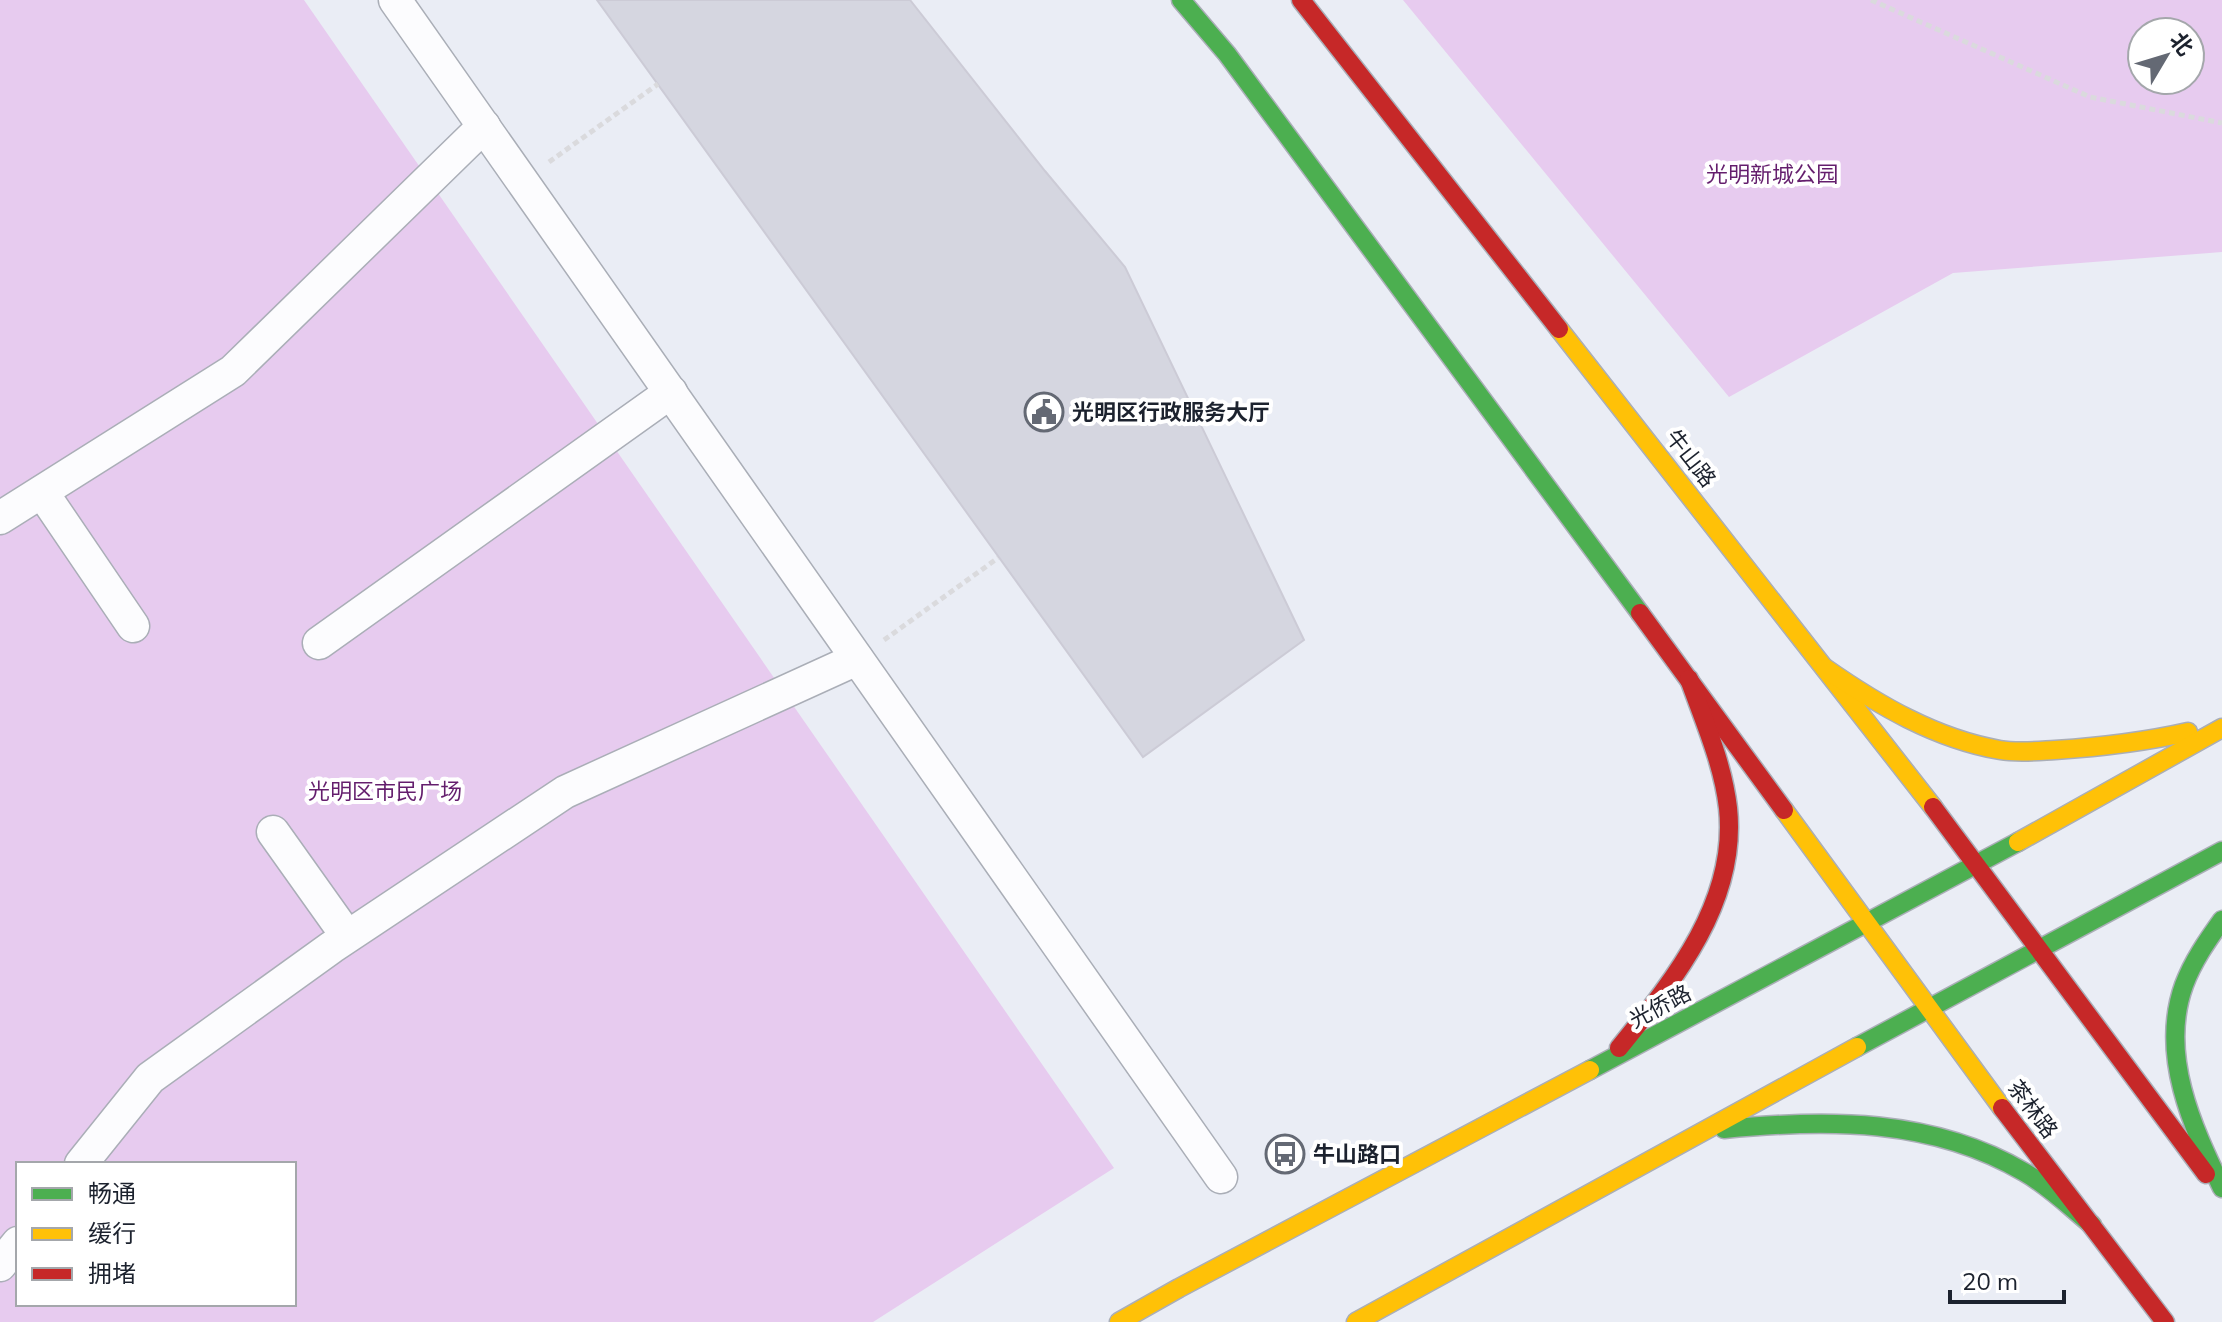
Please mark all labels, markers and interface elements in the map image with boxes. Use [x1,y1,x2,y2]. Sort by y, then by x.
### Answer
north arrow [2126,16,2206,96]
text: 北 [2164,26,2200,61]
park label: 光明新城公园 [1706,160,1838,188]
public building icon: 光明区行政服务大厅 [1023,391,1065,433]
place label: 光明区行政服务大厅 [1072,398,1270,426]
street label: 牛山路 [1660,423,1722,493]
park label: 光明区市民广场 [308,777,462,805]
street label: 光侨路 [1624,978,1696,1034]
street label: 茶林路 [2002,1074,2064,1144]
bus stop icon: 牛山路口 [1264,1133,1306,1175]
place label: 牛山路口 [1313,1140,1401,1168]
legend [16,1162,296,1306]
text: 畅通 [88,1178,136,1208]
text: 缓行 [88,1218,136,1248]
scale bar [1950,1254,2064,1304]
text: 拥堵 [88,1258,136,1288]
text: 20 m [1962,1266,2018,1296]

